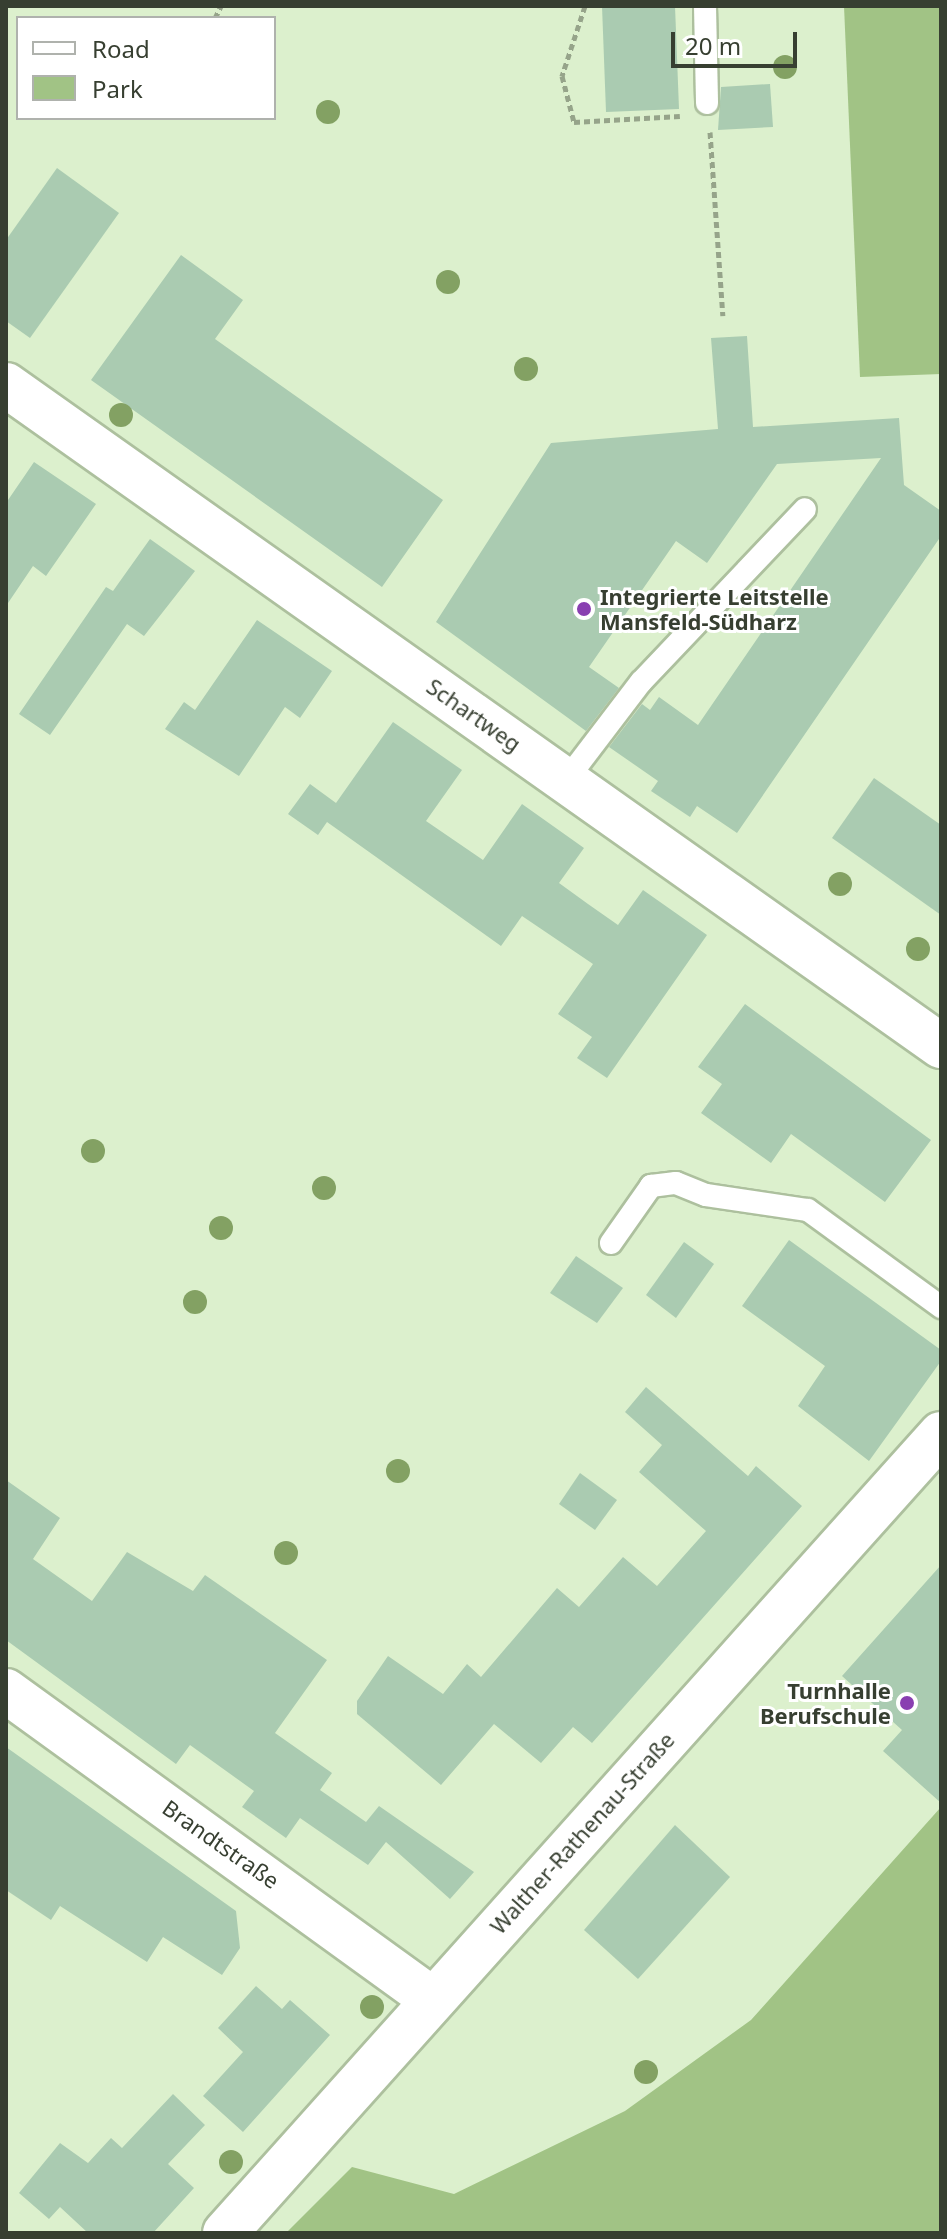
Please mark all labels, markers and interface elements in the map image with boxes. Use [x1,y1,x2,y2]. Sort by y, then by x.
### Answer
legend [16,16,276,120]
scale bar [675,16,801,66]
text: 20 m [685,29,741,62]
text: Road [92,32,150,65]
text: Park [92,72,143,105]
place label: Integrierte Leitstelle Mansfeld-Südharz [600,583,829,634]
marker: Integrierte Leitstelle Mansfeld-Südharz [575,600,593,618]
street label: Schartweg [422,673,526,757]
place label: Turnhalle Berufschule [760,1677,891,1728]
marker: Turnhalle Berufschule [898,1694,916,1712]
street label: Walther-Rathenau-Straße [485,1727,679,1939]
street label: Brandtstraße [158,1794,284,1894]

